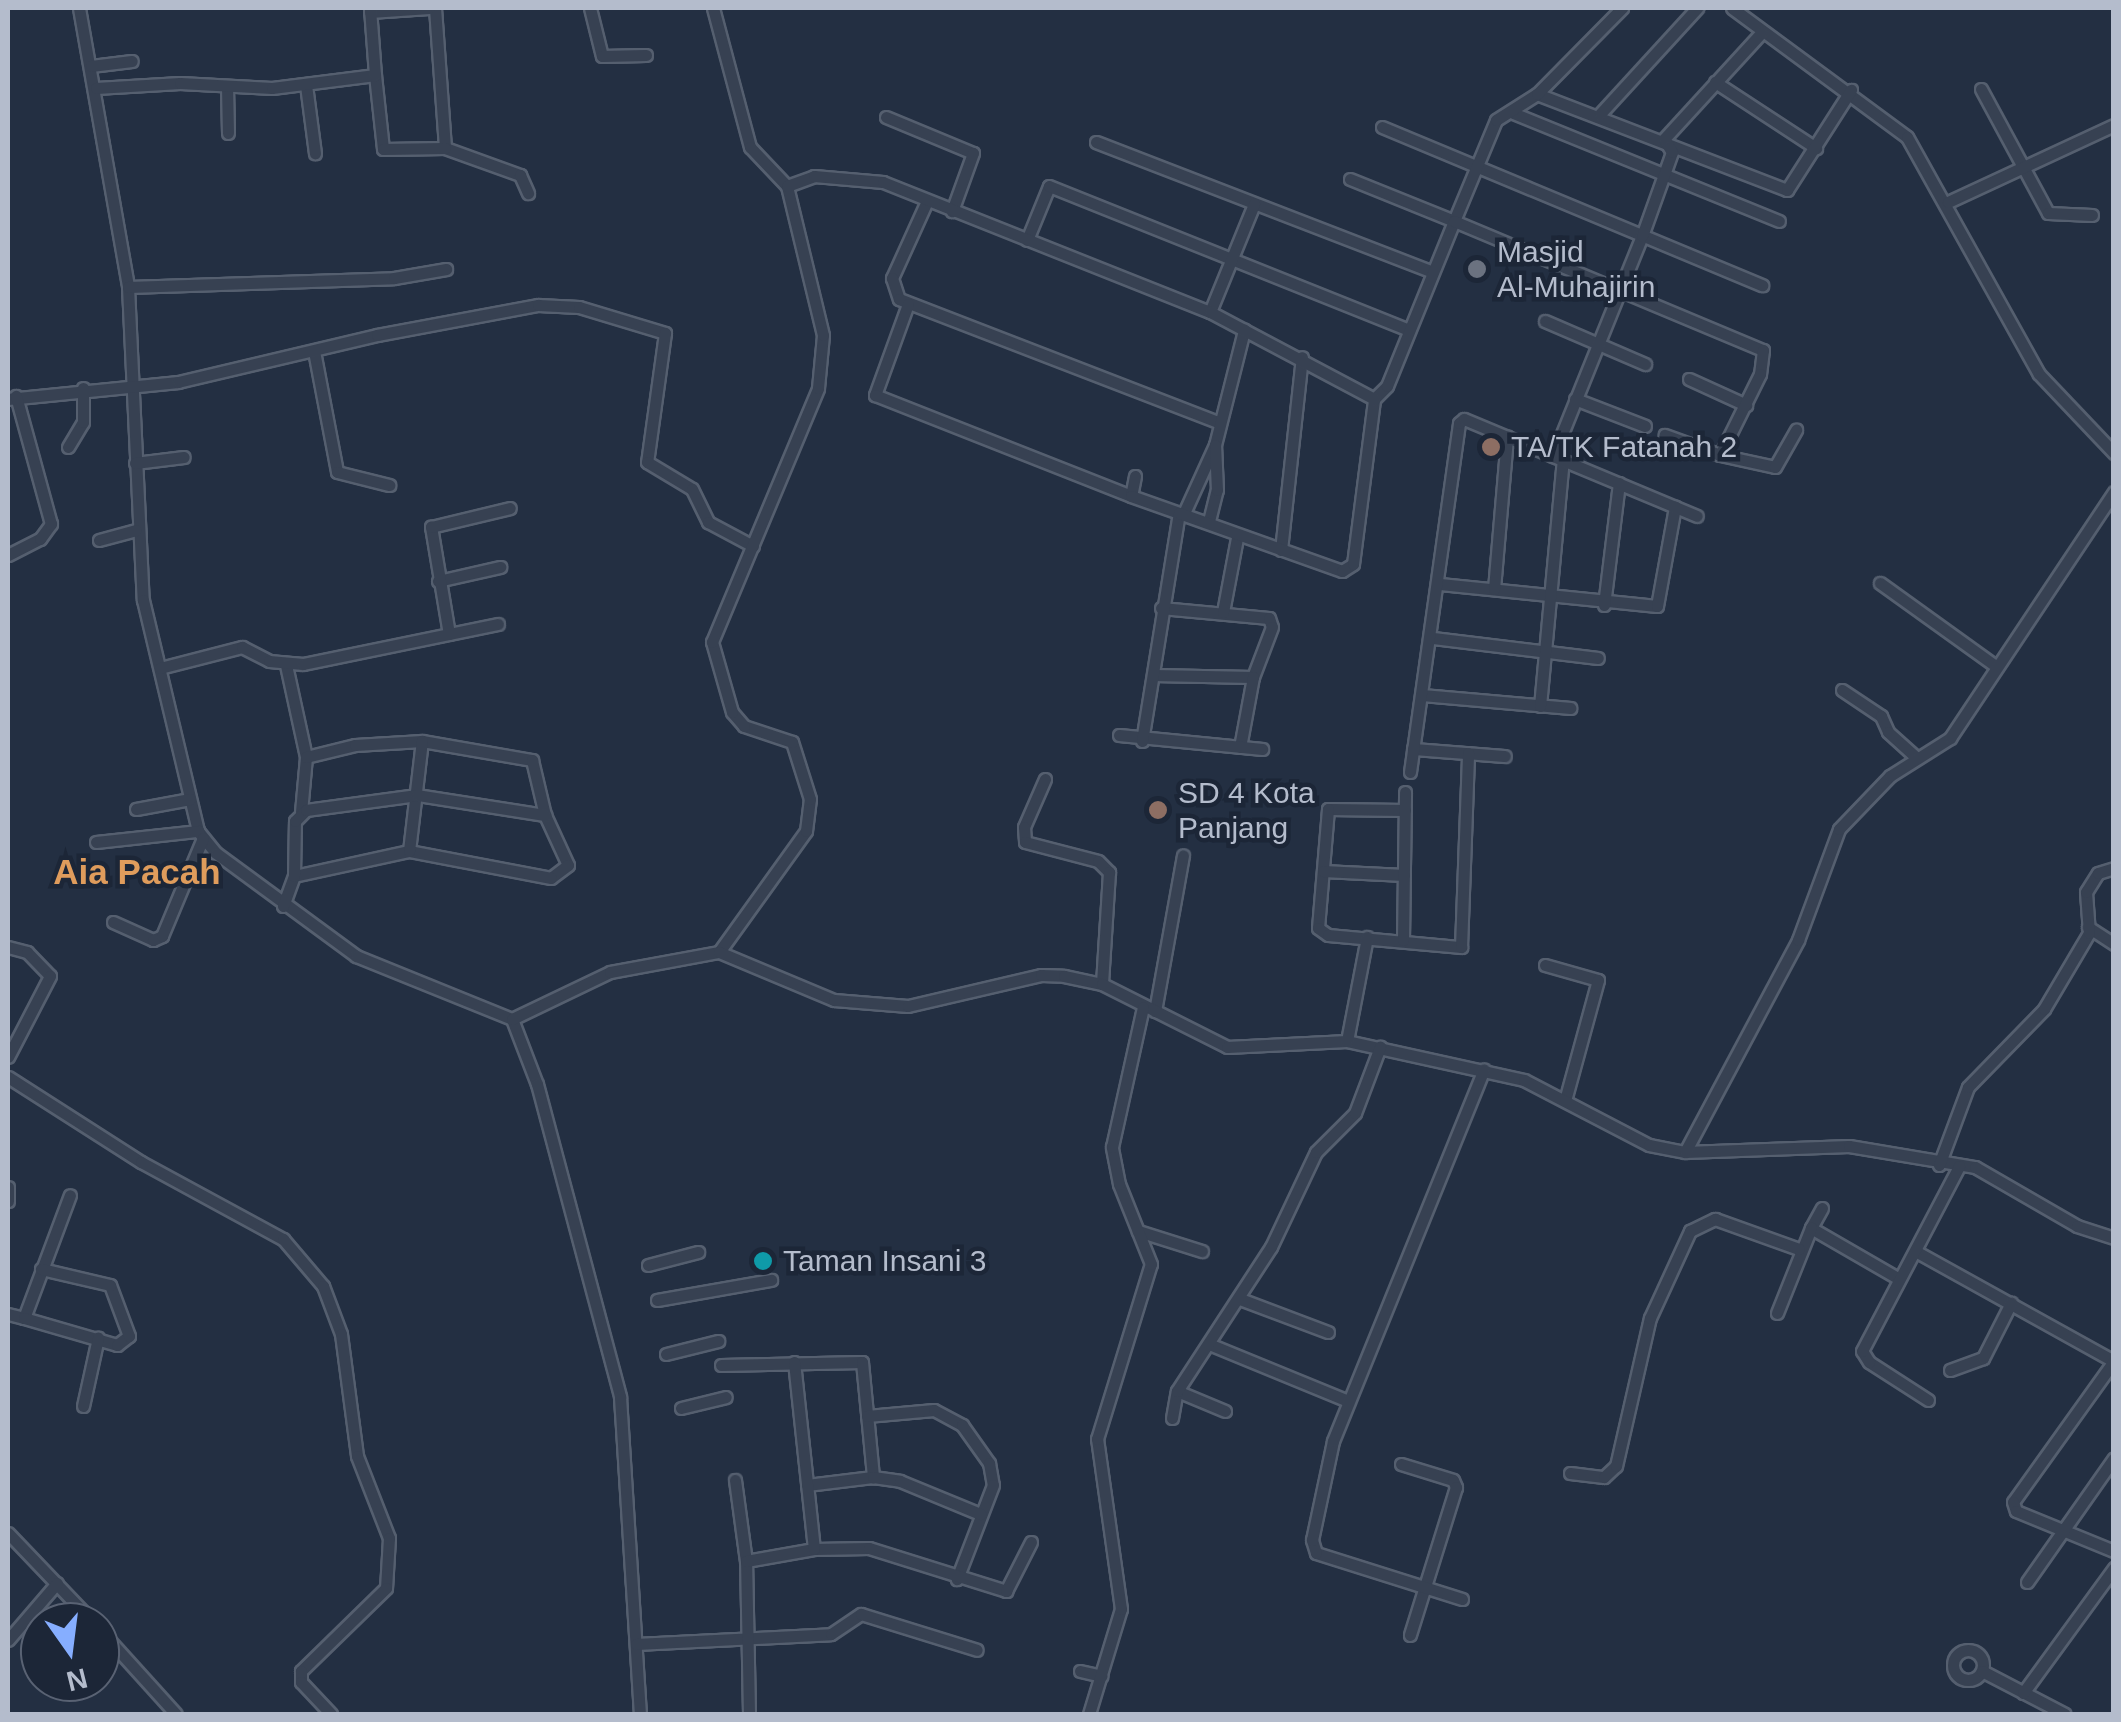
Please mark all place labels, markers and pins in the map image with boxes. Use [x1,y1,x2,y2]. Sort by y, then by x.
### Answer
place label: Masjid Al-Muhajirin [1497,234,1655,304]
marker: Masjid Al-Muhajirin [1466,258,1488,280]
place label: TA/TK Fatanah 2 [1511,429,1737,465]
marker: TA/TK Fatanah 2 [1480,436,1502,458]
place label: SD 4 Kota Panjang [1178,775,1315,846]
marker: SD 4 Kota Panjang [1147,799,1169,821]
place label: Taman Insani 3 [783,1243,986,1279]
marker: Taman Insani 3 [752,1250,774,1272]

